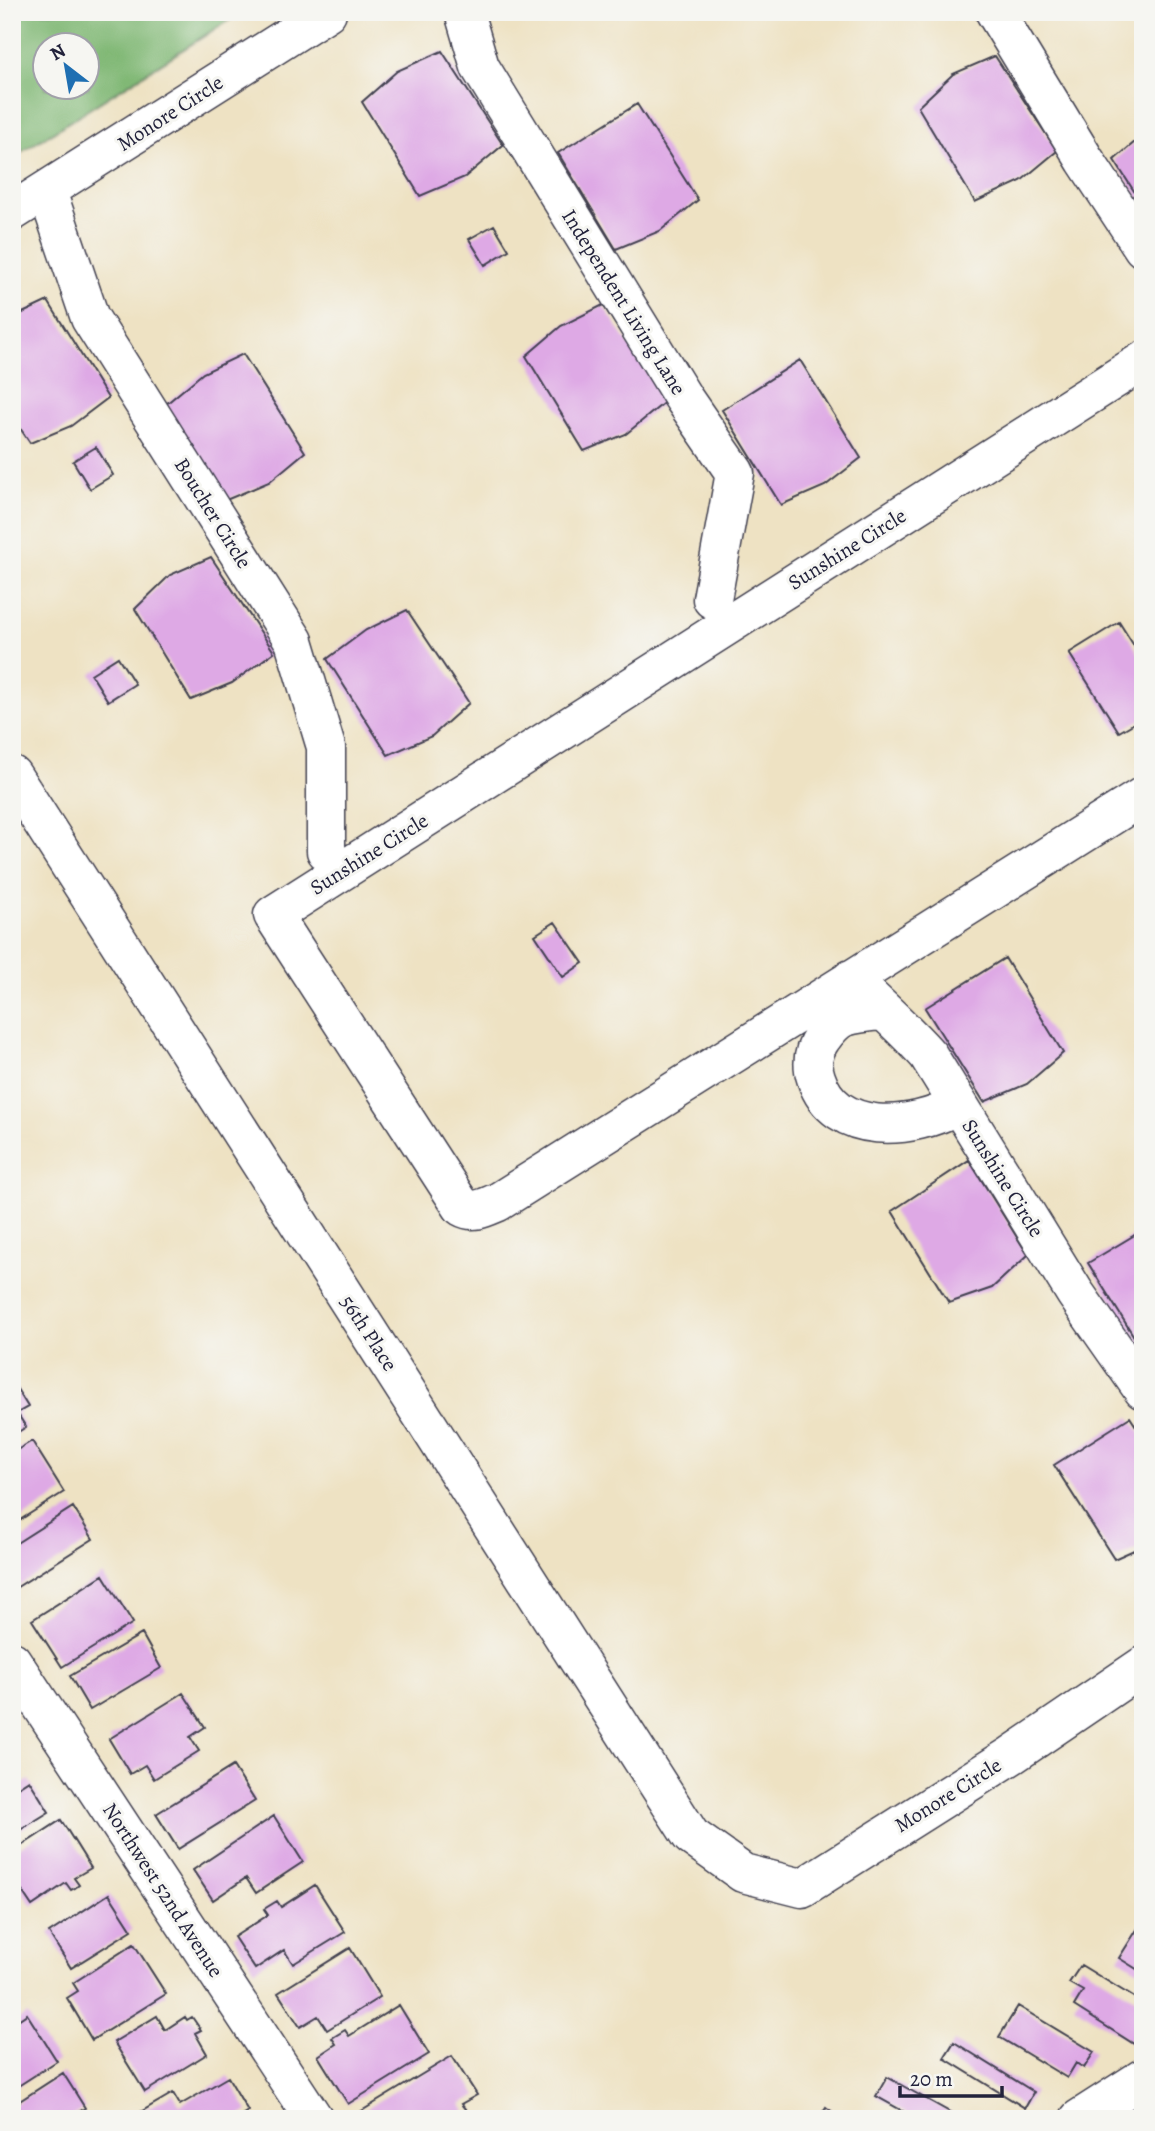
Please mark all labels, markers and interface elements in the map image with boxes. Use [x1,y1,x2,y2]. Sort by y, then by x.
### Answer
north arrow [32,32,102,102]
text: N [45,37,71,67]
street label: Monore Circle [112,68,228,158]
street label: Independent Living Lane [555,204,693,400]
street label: Boucher Circle [168,452,258,574]
street label: Sunshine Circle [783,501,911,597]
street label: Sunshine Circle [305,806,433,902]
street label: Sunshine Circle [955,1114,1051,1242]
street label: 56th Place [334,1290,404,1376]
street label: Monore Circle [889,1751,1007,1839]
street label: Northwest 52nd Avenue [96,1797,230,1983]
scale bar [900,2054,1001,2098]
text: 20 m [910,2065,953,2093]

